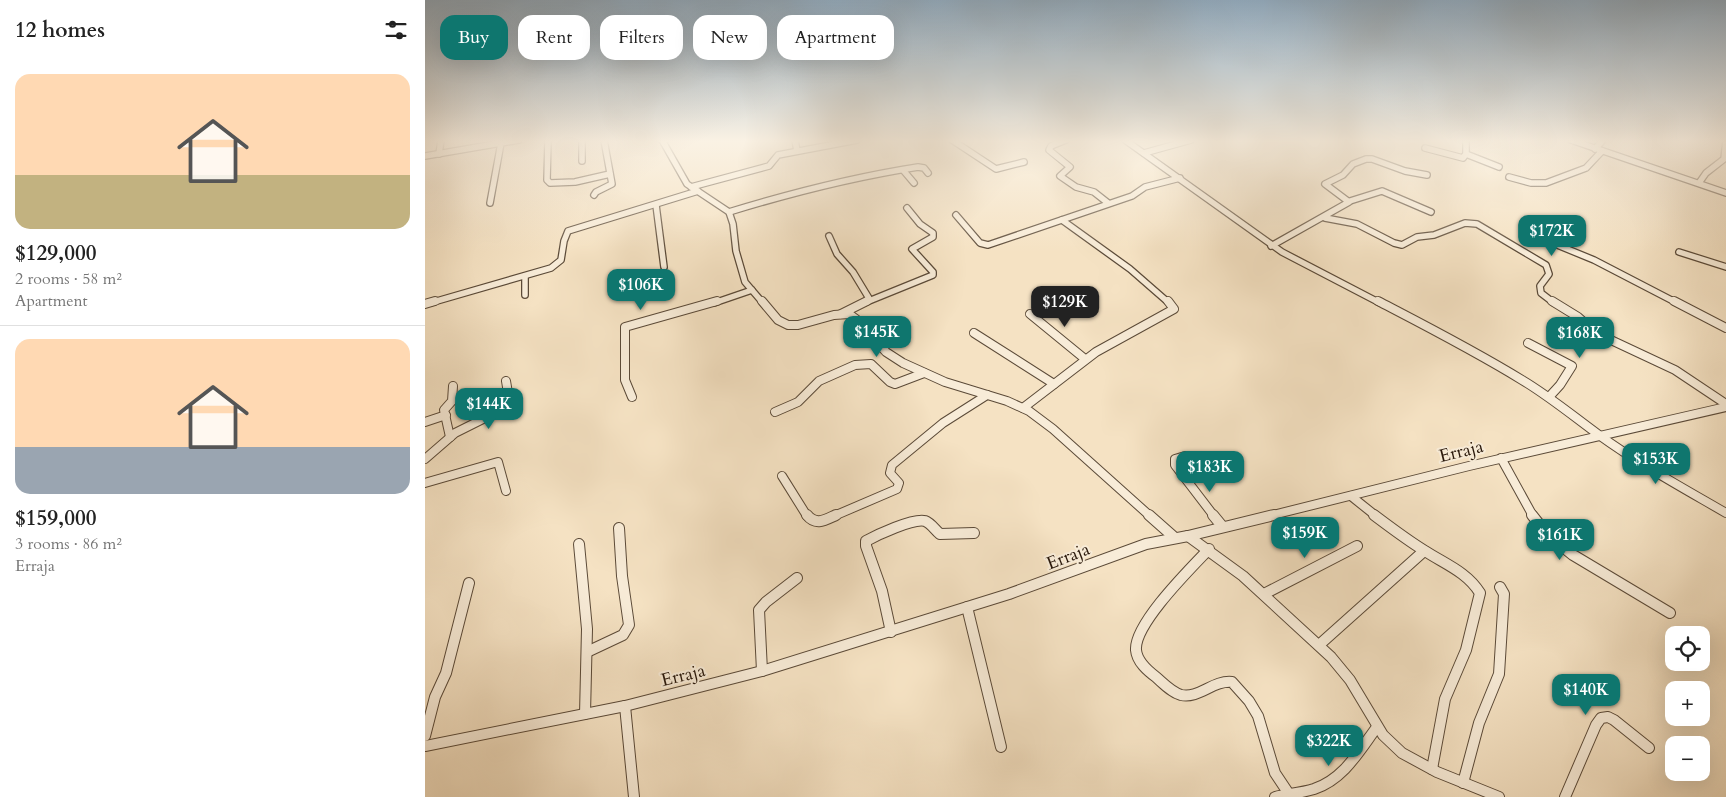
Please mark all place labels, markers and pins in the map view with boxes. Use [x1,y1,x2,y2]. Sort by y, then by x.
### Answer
pin: $172K [1517,214,1587,257]
pin: $106K [606,268,676,311]
pin: $129K [1030,286,1100,328]
pin: $145K [842,316,912,358]
pin: $168K [1545,316,1615,359]
pin: $144K [454,388,524,430]
pin: $153K [1621,442,1691,485]
pin: $183K [1175,450,1245,493]
pin: $159K [1270,516,1340,559]
pin: $161K [1525,518,1595,561]
pin: $140K [1551,674,1621,716]
pin: $322K [1294,724,1364,767]

